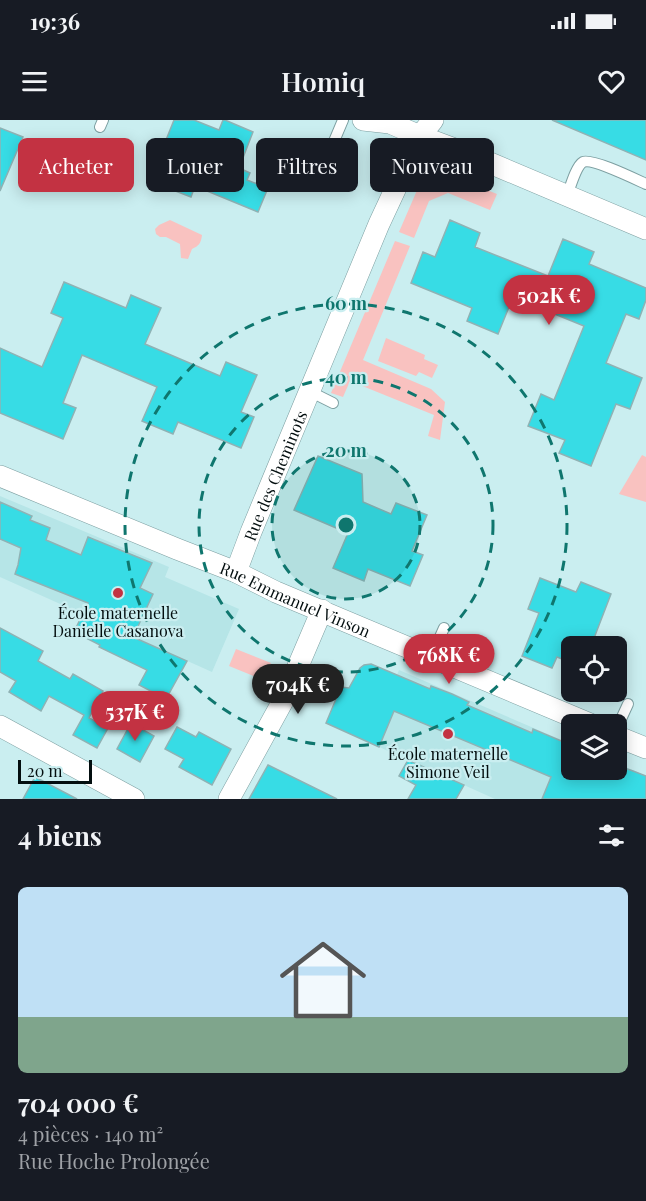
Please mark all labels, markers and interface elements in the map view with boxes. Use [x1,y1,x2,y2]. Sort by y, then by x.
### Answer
text: 19:36 [30,6,80,36]
text: Homiq [281,63,365,99]
icon: menu [18,65,51,98]
icon: heart [595,65,628,98]
chip: Acheter [18,138,134,192]
chip: Louer [146,138,244,192]
chip: Filtres [256,138,358,192]
chip: Nouveau [370,138,494,192]
pin: 502K € [500,275,598,326]
text: 502K € [517,281,581,308]
text: 60 m [325,291,368,315]
text: 40 m [325,365,368,389]
street label: Rue des Cheminots [238,407,311,543]
text: 20 m [325,438,367,462]
centre of rings [336,515,356,535]
street label: Rue Emmanuel Vinson [217,556,374,641]
marker: École maternelle Danielle Casanova [111,586,125,600]
place label: École maternelle Danielle Casanova [53,602,183,641]
pin: 768K € [400,634,498,685]
map controls [561,636,627,780]
button: locate [561,636,627,702]
text: 768K € [417,640,481,667]
pin: 704K € [249,664,347,715]
text: 704K € [266,670,330,697]
pin: 537K € [86,691,184,742]
text: 537K € [105,697,165,724]
button: layers [561,714,627,780]
marker: École maternelle Simone Veil [441,727,455,741]
place label: École maternelle Simone Veil [388,743,508,782]
scale bar [18,757,92,784]
text: 20 m [27,760,62,781]
text: 4 biens [18,818,102,853]
icon: filters [595,819,628,852]
icon: home [269,926,377,1034]
text: 704 000 € [18,1085,139,1120]
text: 4 pièces · 140 m² [18,1120,163,1147]
text: Rue Hoche Prolongée [18,1147,210,1174]

